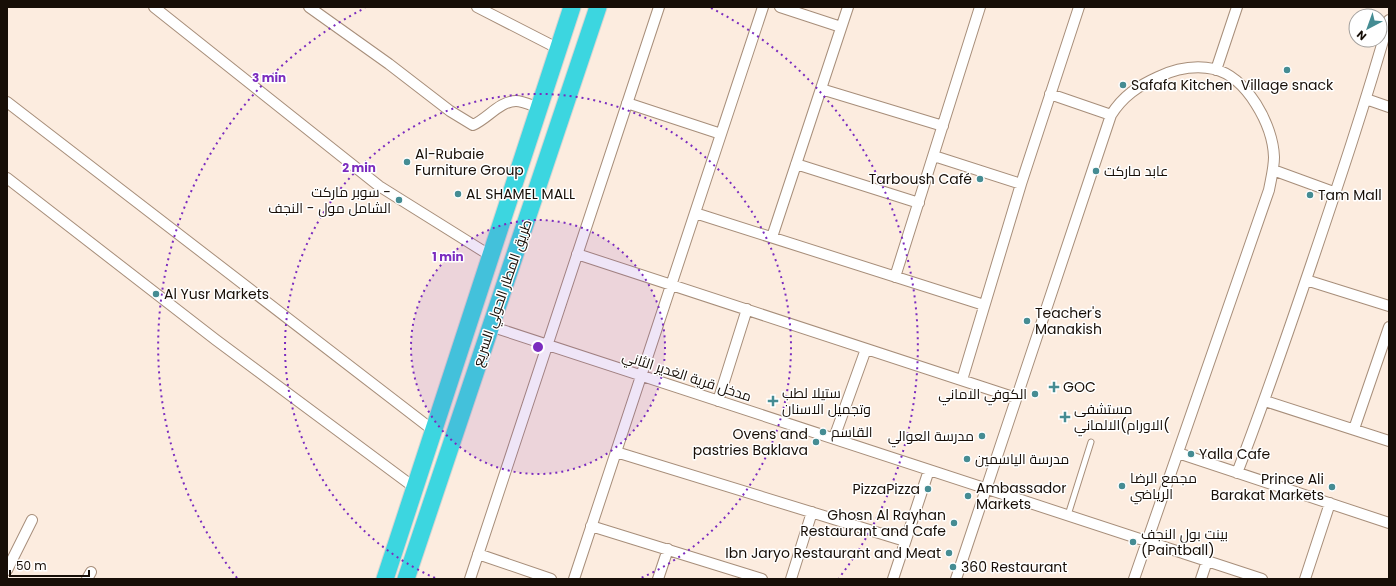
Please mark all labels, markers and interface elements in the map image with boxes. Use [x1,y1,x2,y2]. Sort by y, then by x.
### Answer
north arrow [1348,8,1388,48]
text: N [1353,27,1370,44]
marker: Village snack [1282,65,1292,75]
text: 3 min [252,69,286,86]
place label: Safafa Kitchen [1131,75,1233,95]
place label: Village snack [1241,75,1334,95]
marker: Safafa Kitchen [1118,80,1128,90]
place label: Al-Rubaie Furniture Group [415,144,524,180]
marker: Al-Rubaie Furniture Group [402,157,412,167]
text: 2 min [342,159,376,176]
place label: عابد ماركت [1104,161,1168,181]
marker: عابد ماركت [1091,166,1101,176]
place label: Tarboush Café [869,169,972,189]
marker: Tarboush Café [975,174,985,184]
place label: سوبر ماركت - الشامل مول - النجف [268,182,391,218]
place label: AL SHAMEL MALL [466,184,575,204]
place label: Tam Mall [1318,185,1382,205]
marker: AL SHAMEL MALL [453,189,463,199]
marker: Tam Mall [1305,190,1315,200]
marker: سوبر ماركت - الشامل مول - النجف [394,195,404,205]
street label: طريق المطار الحولي السريع [467,217,538,370]
text: 1 min [432,248,464,265]
place label: Al Yusr Markets [164,284,269,304]
marker: Al Yusr Markets [151,289,161,299]
place label: Teacher's Manakish [1035,303,1102,339]
marker: Teacher's Manakish [1022,316,1032,326]
centre of rings [531,340,545,354]
street label: مدخل قرية الغدير الثاني [619,346,754,408]
place label: GOC [1063,377,1096,397]
marker: GOC [1048,381,1060,393]
place label: ستيلا لطب وتجميل الاسنان [782,383,871,419]
place label: الكوفي الاماني [938,384,1027,406]
marker: الكوفي الاماني [1030,389,1040,399]
marker: ستيلا لطب وتجميل الاسنان [767,395,779,407]
place label: مستشفى الاورام)الالماني( [1074,399,1170,437]
marker: مستشفى الاورام)الالماني( [1059,411,1071,423]
place label: القاسم [831,422,873,442]
place label: Ovens and pastries Baklava [693,424,808,460]
place label: مدرسة العوالي [888,426,974,448]
marker: القاسم [818,427,828,437]
marker: مدرسة العوالي [977,431,987,441]
marker: Ovens and pastries Baklava [811,437,821,447]
place label: Yalla Cafe [1199,444,1271,464]
place label: مدرسة الياسمين [975,449,1069,469]
marker: Yalla Cafe [1186,449,1196,459]
marker: مدرسة الياسمين [962,454,972,464]
place label: مجمع الرضا الرياضي [1130,468,1197,505]
place label: Prince Ali Barakat Markets [1211,469,1324,505]
place label: Ambassador Markets [976,478,1067,514]
place label: PizzaPizza [852,479,920,499]
marker: مجمع الرضا الرياضي [1117,481,1127,491]
marker: Prince Ali Barakat Markets [1327,482,1337,492]
marker: PizzaPizza [923,484,933,494]
marker: Ambassador Markets [963,491,973,501]
place label: Ghosn Al Rayhan Restaurant and Cafe [800,505,946,541]
marker: Ghosn Al Rayhan Restaurant and Cafe [949,518,959,528]
place label: بينت بول النجف (Paintball) [1141,524,1228,560]
marker: بينت بول النجف (Paintball) [1128,537,1138,547]
place label: Ibn Jaryo Restaurant and Meat [725,543,941,563]
marker: Ibn Jaryo Restaurant and Meat [944,548,954,558]
scale bar [10,552,89,578]
text: 50 m [16,557,47,574]
place label: 360 Restaurant [961,557,1067,577]
marker: 360 Restaurant [948,562,958,572]

